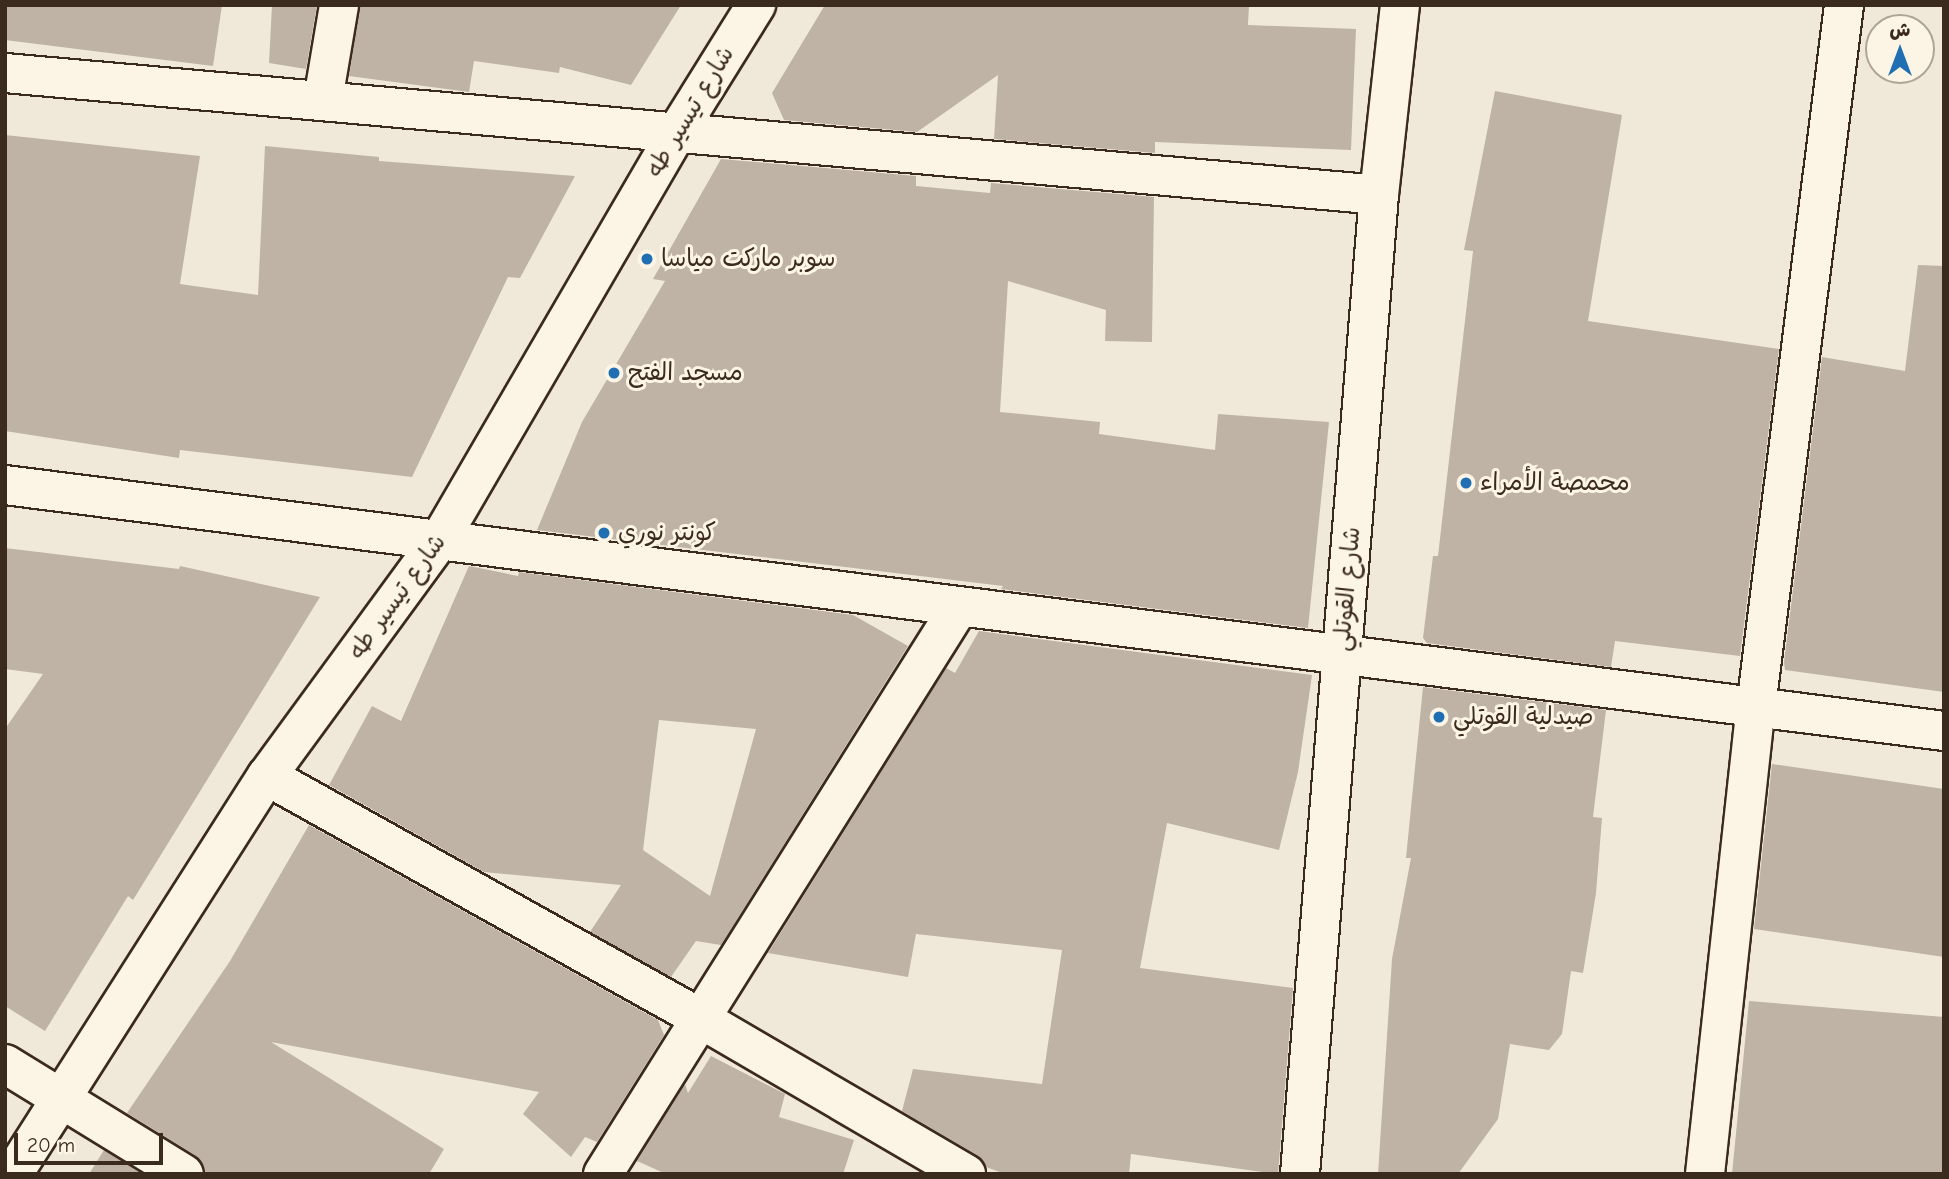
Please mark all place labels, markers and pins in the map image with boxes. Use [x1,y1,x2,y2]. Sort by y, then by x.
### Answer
place label: سوبر ماركت مياسا [661,245,836,273]
marker: سوبر ماركت مياسا [639,251,655,267]
place label: مسجد الفتح [628,359,743,387]
marker: مسجد الفتح [606,365,622,381]
place label: محمصة الأمراء [1480,469,1630,497]
marker: محمصة الأمراء [1458,475,1474,491]
place label: كونتر نوري [618,519,716,547]
marker: كونتر نوري [596,525,612,541]
place label: صيدلية القوتلي [1453,703,1593,731]
marker: صيدلية القوتلي [1431,709,1447,725]

